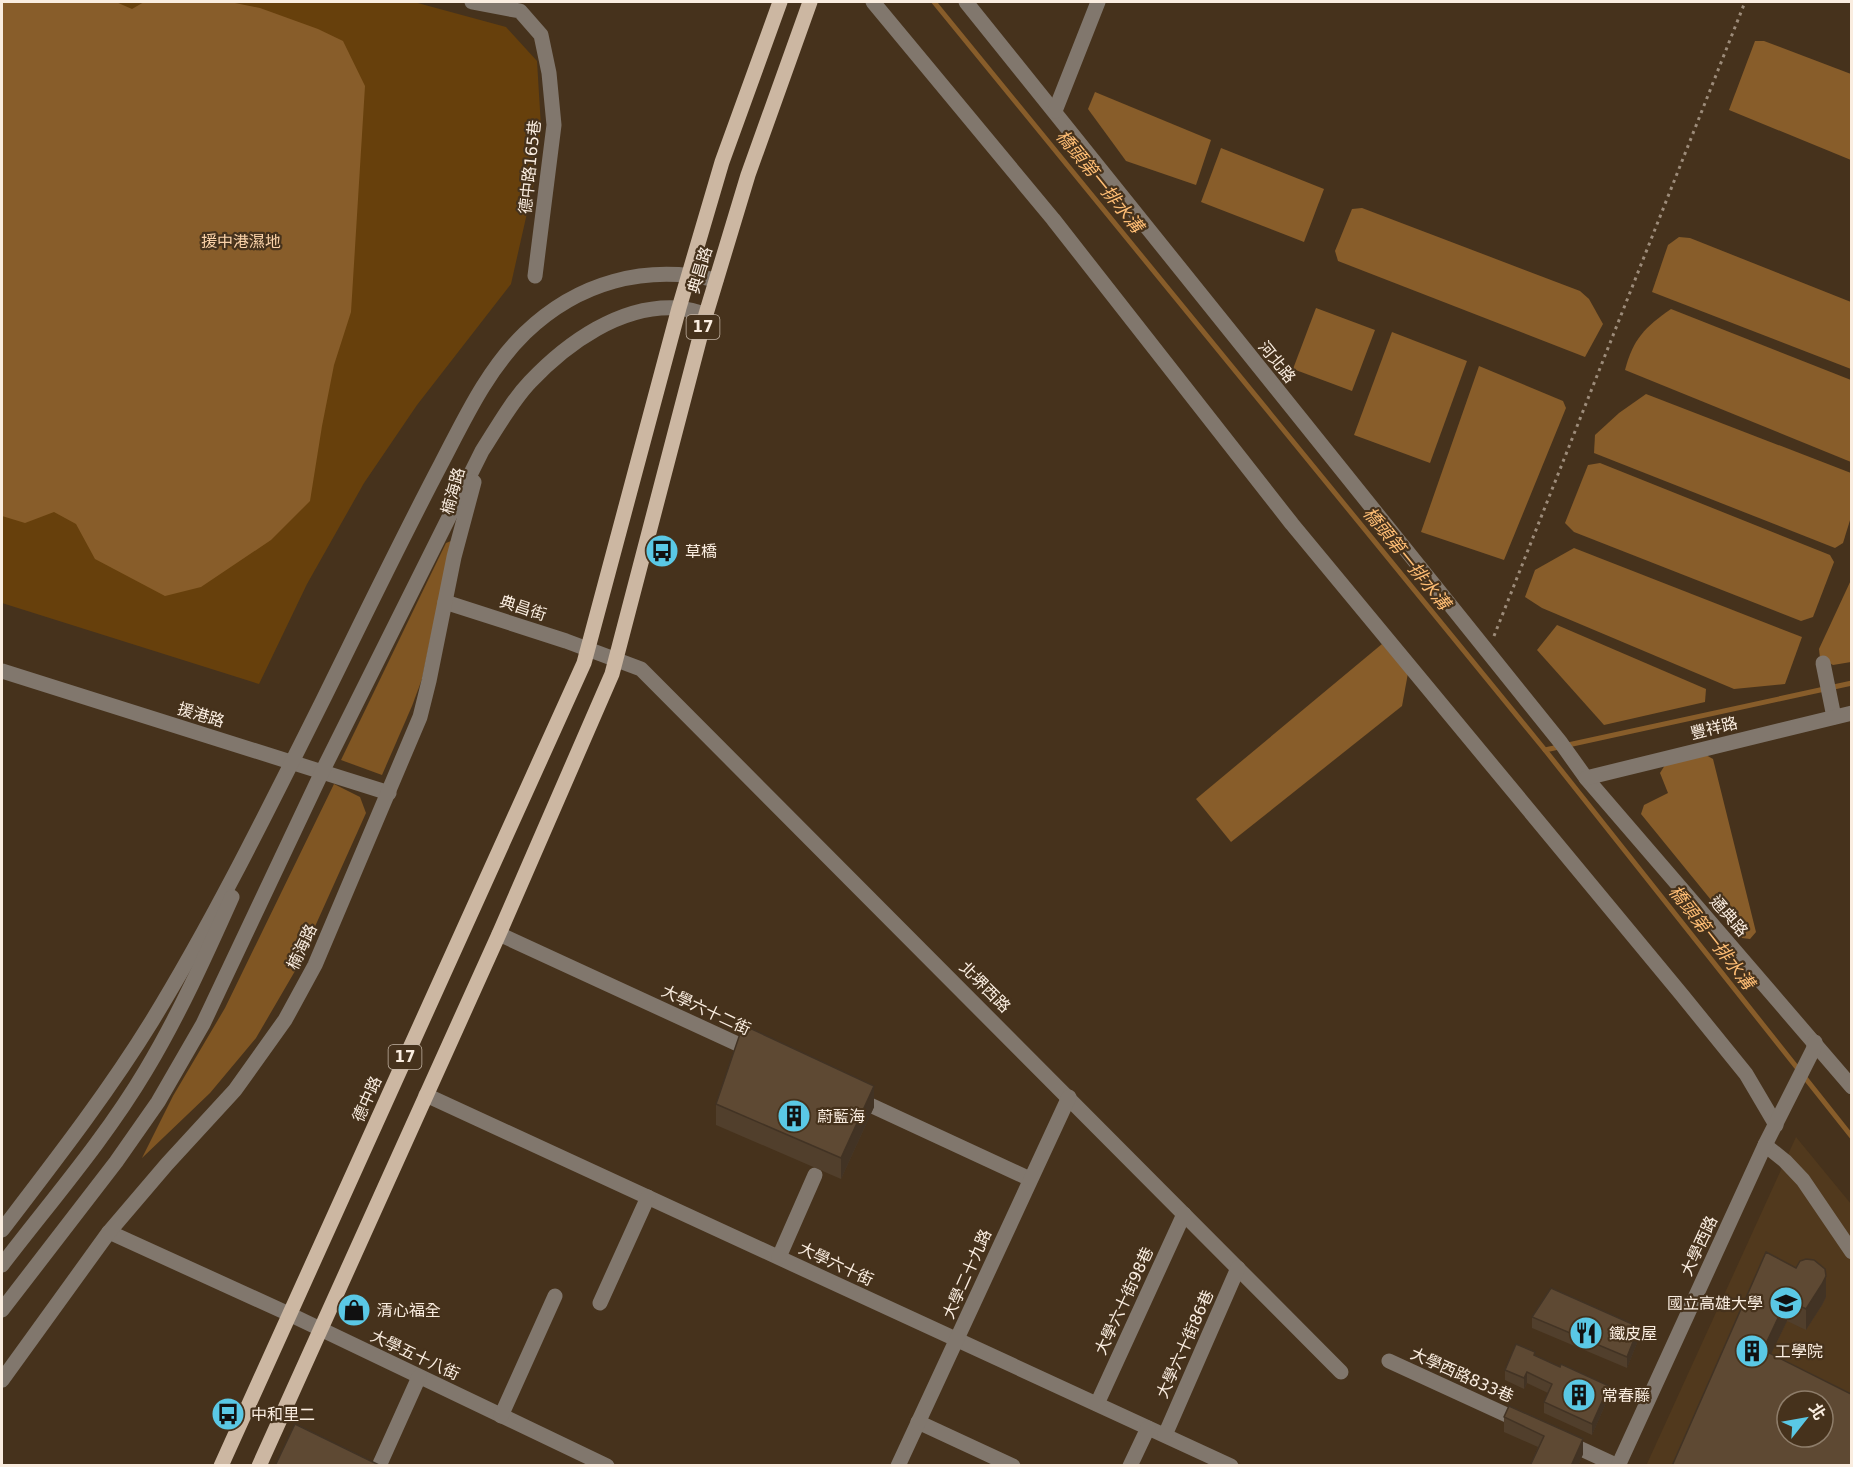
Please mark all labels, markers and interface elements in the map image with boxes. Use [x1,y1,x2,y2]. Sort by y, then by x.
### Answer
street label: 德中路165巷 [516,119,544,215]
water label: 橋頭第一排水溝 [1052,125,1150,239]
park label: 援中港濕地 [201,232,281,251]
street label: 典昌路 [684,244,716,296]
road number: 17 [686,315,720,339]
street label: 河北路 [1255,337,1299,387]
street label: 楠海路 [438,465,468,517]
water label: 橋頭第一排水溝 [1359,502,1457,616]
bus stop icon: 草橋 [644,533,680,569]
place label: 草橋 [685,542,717,561]
street label: 典昌街 [497,592,549,624]
street label: 援港路 [175,699,227,731]
street label: 豐祥路 [1688,713,1740,743]
water label: 橋頭第一排水溝 [1665,881,1761,995]
street label: 通典路 [1706,892,1752,940]
street label: 楠海路 [283,921,321,973]
street label: 北堺西路 [956,958,1014,1016]
street label: 大學六十二街 [658,981,754,1039]
road number: 17 [388,1045,422,1069]
street label: 德中路 [349,1073,385,1125]
building icon: 蔚藍海 [776,1098,812,1134]
place label: 蔚藍海 [817,1107,865,1126]
street label: 大學西路 [1677,1213,1721,1279]
street label: 大學二十九路 [939,1226,995,1322]
street label: 大學六十街 [796,1238,876,1290]
street label: 大學六十街98巷 [1091,1244,1157,1358]
school or university icon: 國立高雄大學 [1768,1285,1804,1321]
street label: 大學六十街86巷 [1153,1287,1217,1401]
shop icon: 清心福全 [336,1292,372,1328]
place label: 國立高雄大學 [1667,1294,1763,1313]
place label: 清心福全 [377,1301,441,1320]
restaurant icon: 鐵皮屋 [1568,1315,1604,1351]
place label: 鐵皮屋 [1609,1324,1657,1343]
street label: 大學五十八街 [367,1326,463,1384]
building icon: 工學院 [1734,1333,1770,1369]
place label: 工學院 [1775,1342,1823,1361]
street label: 大學西路833巷 [1408,1344,1516,1406]
building icon: 常春藤 [1561,1377,1597,1413]
place label: 常春藤 [1602,1386,1650,1405]
north arrow [1775,1389,1835,1449]
bus stop icon: 中和里二 [210,1396,246,1432]
text: 北 [1805,1400,1830,1423]
place label: 中和里二 [251,1405,315,1424]

